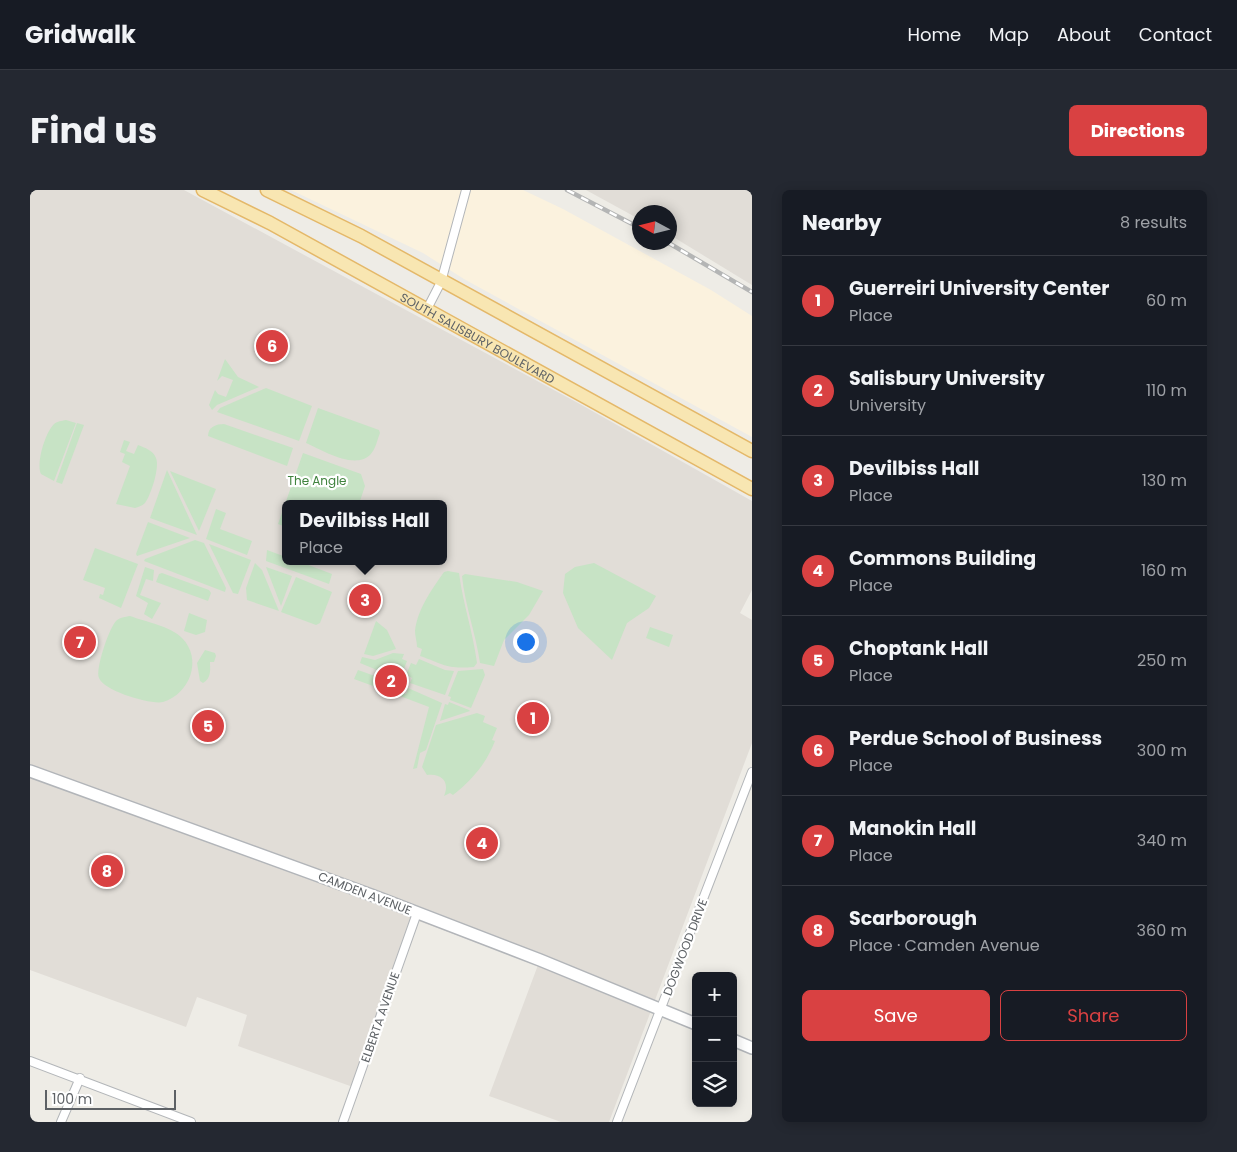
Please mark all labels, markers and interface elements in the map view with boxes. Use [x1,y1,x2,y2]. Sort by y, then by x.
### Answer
text: Gridwalk [25,18,136,51]
text: Home [907,22,961,47]
text: Map [989,22,1029,47]
text: About [1057,22,1111,47]
text: Contact [1139,22,1212,47]
button: Directions [1069,105,1207,156]
text: Find us [30,106,157,155]
north arrow [632,205,677,250]
text: Nearby [802,208,882,237]
text: 8 results [1120,211,1187,234]
text: Guerreiri University Center [849,275,1109,302]
street label: SOUTH SALISBURY BOULEVARD [397,288,558,387]
text: 1 [815,289,821,312]
text: 60 m [1146,289,1187,312]
text: Place [849,304,893,327]
pin: 6 [256,327,288,365]
text: Salisbury University [849,365,1045,392]
text: 2 [813,379,823,402]
text: 110 m [1146,379,1187,402]
text: University [849,394,926,417]
text: Devilbiss Hall [849,455,979,482]
text: 3 [813,469,823,492]
text: 130 m [1142,469,1187,492]
park label: The Angle [287,472,347,489]
text: Place [849,484,893,507]
popup [282,500,447,565]
text: Devilbiss Hall [299,507,430,534]
text: Place [299,536,343,559]
text: Commons Building [849,545,1036,572]
text: 4 [813,559,823,582]
text: 160 m [1141,559,1187,582]
text: Place [849,574,893,597]
pin: 3 [349,581,381,619]
pin: 7 [64,623,96,661]
your location [513,629,539,655]
text: Choptank Hall [849,635,988,662]
text: 5 [813,649,823,672]
text: 250 m [1137,649,1187,672]
pin: 2 [375,662,407,700]
text: Place [849,664,893,687]
pin: 1 [517,699,549,737]
pin: 5 [192,707,224,745]
text: Perdue School of Business [849,725,1102,752]
text: 6 [813,739,823,762]
text: 300 m [1137,739,1187,762]
text: Place [849,754,893,777]
text: Manokin Hall [849,815,976,842]
pin: 4 [466,824,498,862]
text: 7 [814,829,822,852]
text: 340 m [1137,829,1187,852]
text: Place [849,844,893,867]
pin: 8 [91,852,123,890]
street label: CAMDEN AVENUE [316,867,414,919]
street label: DOGWOOD DRIVE [659,896,711,998]
text: Scarborough [849,905,977,932]
text: 8 [813,919,823,942]
text: 360 m [1137,919,1187,942]
text: Place · Camden Avenue [849,934,1040,957]
street label: ELBERTA AVENUE [357,969,403,1065]
map controls [692,972,737,1107]
button: + [692,972,737,1017]
button: Save [802,990,990,1041]
button: Share [1000,990,1187,1041]
button: − [692,1017,737,1062]
button: layers [692,1062,737,1107]
scale bar [45,1087,176,1110]
text: 100 m [52,1089,92,1109]

